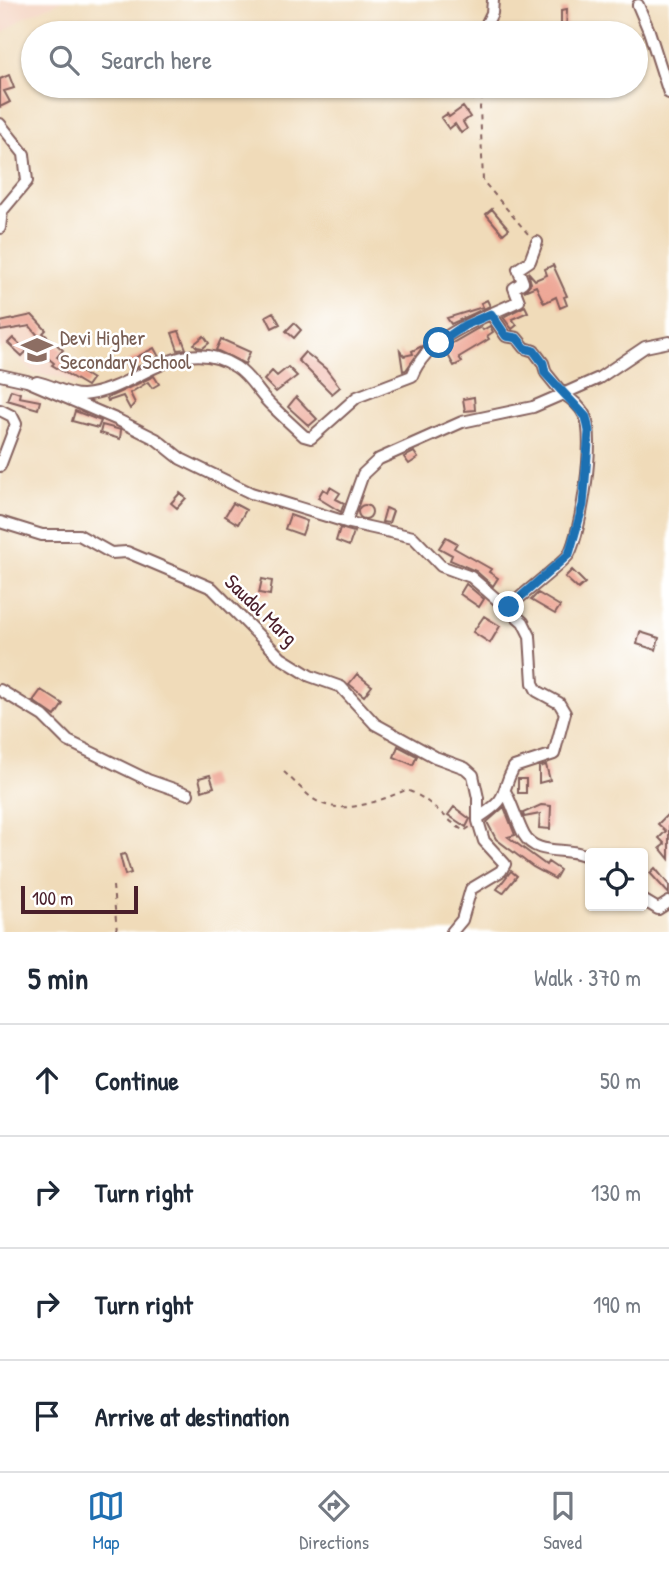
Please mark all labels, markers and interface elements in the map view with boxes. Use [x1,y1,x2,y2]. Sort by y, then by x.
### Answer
search box [21,21,648,98]
icon: search [45,41,83,79]
text: Search here [101,42,212,77]
place label: Devi Higher Secondary School [60,323,192,376]
route start [423,327,454,358]
school or university icon: Devi Higher Secondary School [20,333,54,367]
street label: Saudol Marg [218,567,304,652]
route end [493,591,524,622]
map controls [585,848,648,911]
button: locate [585,848,648,911]
scale bar [21,883,138,915]
text: 100 m [32,885,73,911]
text: 5 min [28,958,88,998]
text: Walk · 370 m [534,962,641,993]
icon: ahead [28,1061,66,1099]
text: Continue [95,1063,179,1098]
text: 50 m [600,1065,641,1096]
icon: right [28,1173,66,1211]
text: Turn right [95,1175,193,1210]
text: 130 m [591,1177,641,1208]
icon: right [28,1285,66,1323]
text: Turn right [95,1287,193,1322]
text: 190 m [593,1289,641,1320]
icon: arrive [28,1397,66,1435]
text: Arrive at destination [95,1399,290,1434]
tab: Map [87,1487,125,1555]
tab: Directions [299,1487,369,1555]
tab: Saved [543,1487,582,1555]

